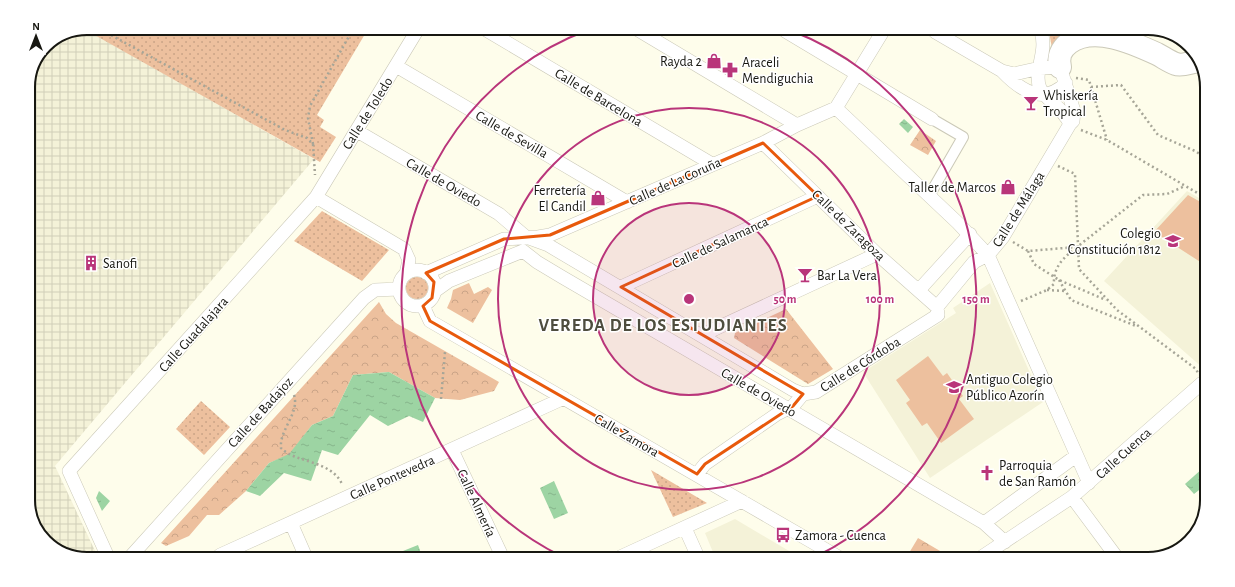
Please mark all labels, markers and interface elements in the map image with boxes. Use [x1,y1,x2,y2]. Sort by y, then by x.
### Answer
north arrow [16,16,56,56]
text: N [32,21,40,32]
shop icon: Rayda 2 [705,52,723,70]
place label: Rayda 2 [660,55,702,69]
place label: Araceli Mendiguchia [742,56,814,86]
pharmacy icon: Araceli Mendiguchia [721,61,739,79]
street label: Calle de Barcelona [552,66,645,130]
street label: Calle de Toledo [340,75,396,152]
place label: Whiskería Tropical [1043,89,1099,119]
bar icon: Whiskería Tropical [1022,94,1040,112]
street label: Calle de Sevilla [473,109,550,161]
street label: Calle de La Coruña [627,155,724,208]
street label: Calle de Oviedo [404,156,484,210]
street label: Calle de Málaga [990,169,1048,250]
shop icon: Taller de Marcos [999,178,1017,196]
place label: Taller de Marcos [908,181,996,195]
place label: Ferretería El Candil [533,184,587,214]
street label: Calle de Zaragoza [809,187,888,264]
shop icon: Ferretería El Candil [589,189,607,207]
street label: Calle de Salamanca [670,214,771,271]
place label: Colegio Constitución 1812 [1068,227,1161,257]
school or university icon: Colegio Constitución 1812 [1164,232,1182,250]
building icon: Sanofi [82,254,100,272]
place label: Sanofi [103,257,137,271]
bar icon: Bar La Vera [796,266,814,284]
place label: Bar La Vera [817,269,877,283]
centre of rings [682,292,696,306]
text: 50 m [774,293,797,305]
text: 100 m [866,293,894,305]
text: 150 m [962,293,990,305]
street label: Calle Guadalajara [157,294,231,375]
district label: VEREDA DE LOS ESTUDIANTES [538,317,788,335]
street label: Calle de Córdoba [818,334,903,395]
street label: Calle de Oviedo [719,366,799,420]
place label: Antiguo Colegio Público Azorín [966,373,1053,403]
street label: Calle de Badajoz [226,375,296,451]
school or university icon: Antiguo Colegio Público Azorín [945,378,963,396]
street label: Calle Zamora [592,412,662,460]
street label: Calle Cuenca [1093,425,1154,482]
street label: Calle Pontevedra [348,453,437,503]
place label: Parroquia de San Ramón [999,459,1076,489]
church icon: Parroquia de San Ramón [978,464,996,482]
street label: Calle Almería [454,467,498,540]
bus stop icon: Zamora - Cuenca [774,526,792,544]
place label: Zamora - Cuenca [795,529,887,543]

